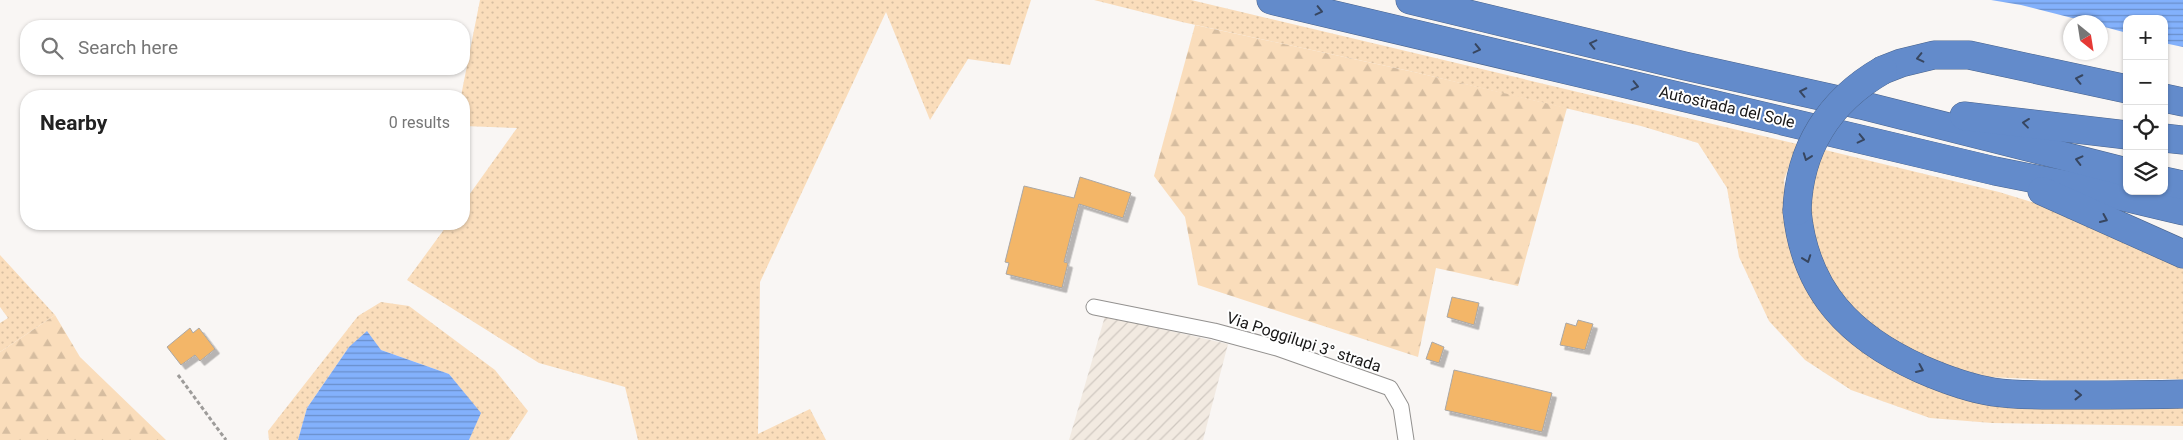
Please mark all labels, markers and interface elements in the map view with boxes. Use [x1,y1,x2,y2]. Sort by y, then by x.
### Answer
one-way arrow [1314,5,1323,16]
north arrow [2063,15,2108,60]
map controls [2123,15,2168,195]
button: + [2123,15,2168,60]
search box [20,20,470,75]
icon: search [38,34,66,62]
text: Search here [78,36,178,59]
one-way arrow [1589,39,1598,50]
one-way arrow [1472,43,1481,54]
one-way arrow [1915,52,1924,63]
button: − [2123,60,2168,105]
one-way arrow [2075,74,2084,85]
one-way arrow [1631,80,1640,91]
street label: Autostrada del Sole [1657,82,1797,132]
one-way arrow [1798,87,1807,98]
button: locate [2123,105,2168,150]
text: Nearby [40,111,107,135]
text: 0 results [389,113,450,132]
one-way arrow [2022,119,2030,129]
one-way arrow [1857,133,1866,144]
button: layers [2123,150,2168,195]
one-way arrow [1803,152,1813,161]
one-way arrow [2075,155,2084,166]
one-way arrow [2099,212,2108,223]
one-way arrow [1801,254,1811,263]
street label: Via Poggilupi 3° strada [1224,308,1384,376]
one-way arrow [1915,362,1924,373]
one-way arrow [2074,390,2082,400]

